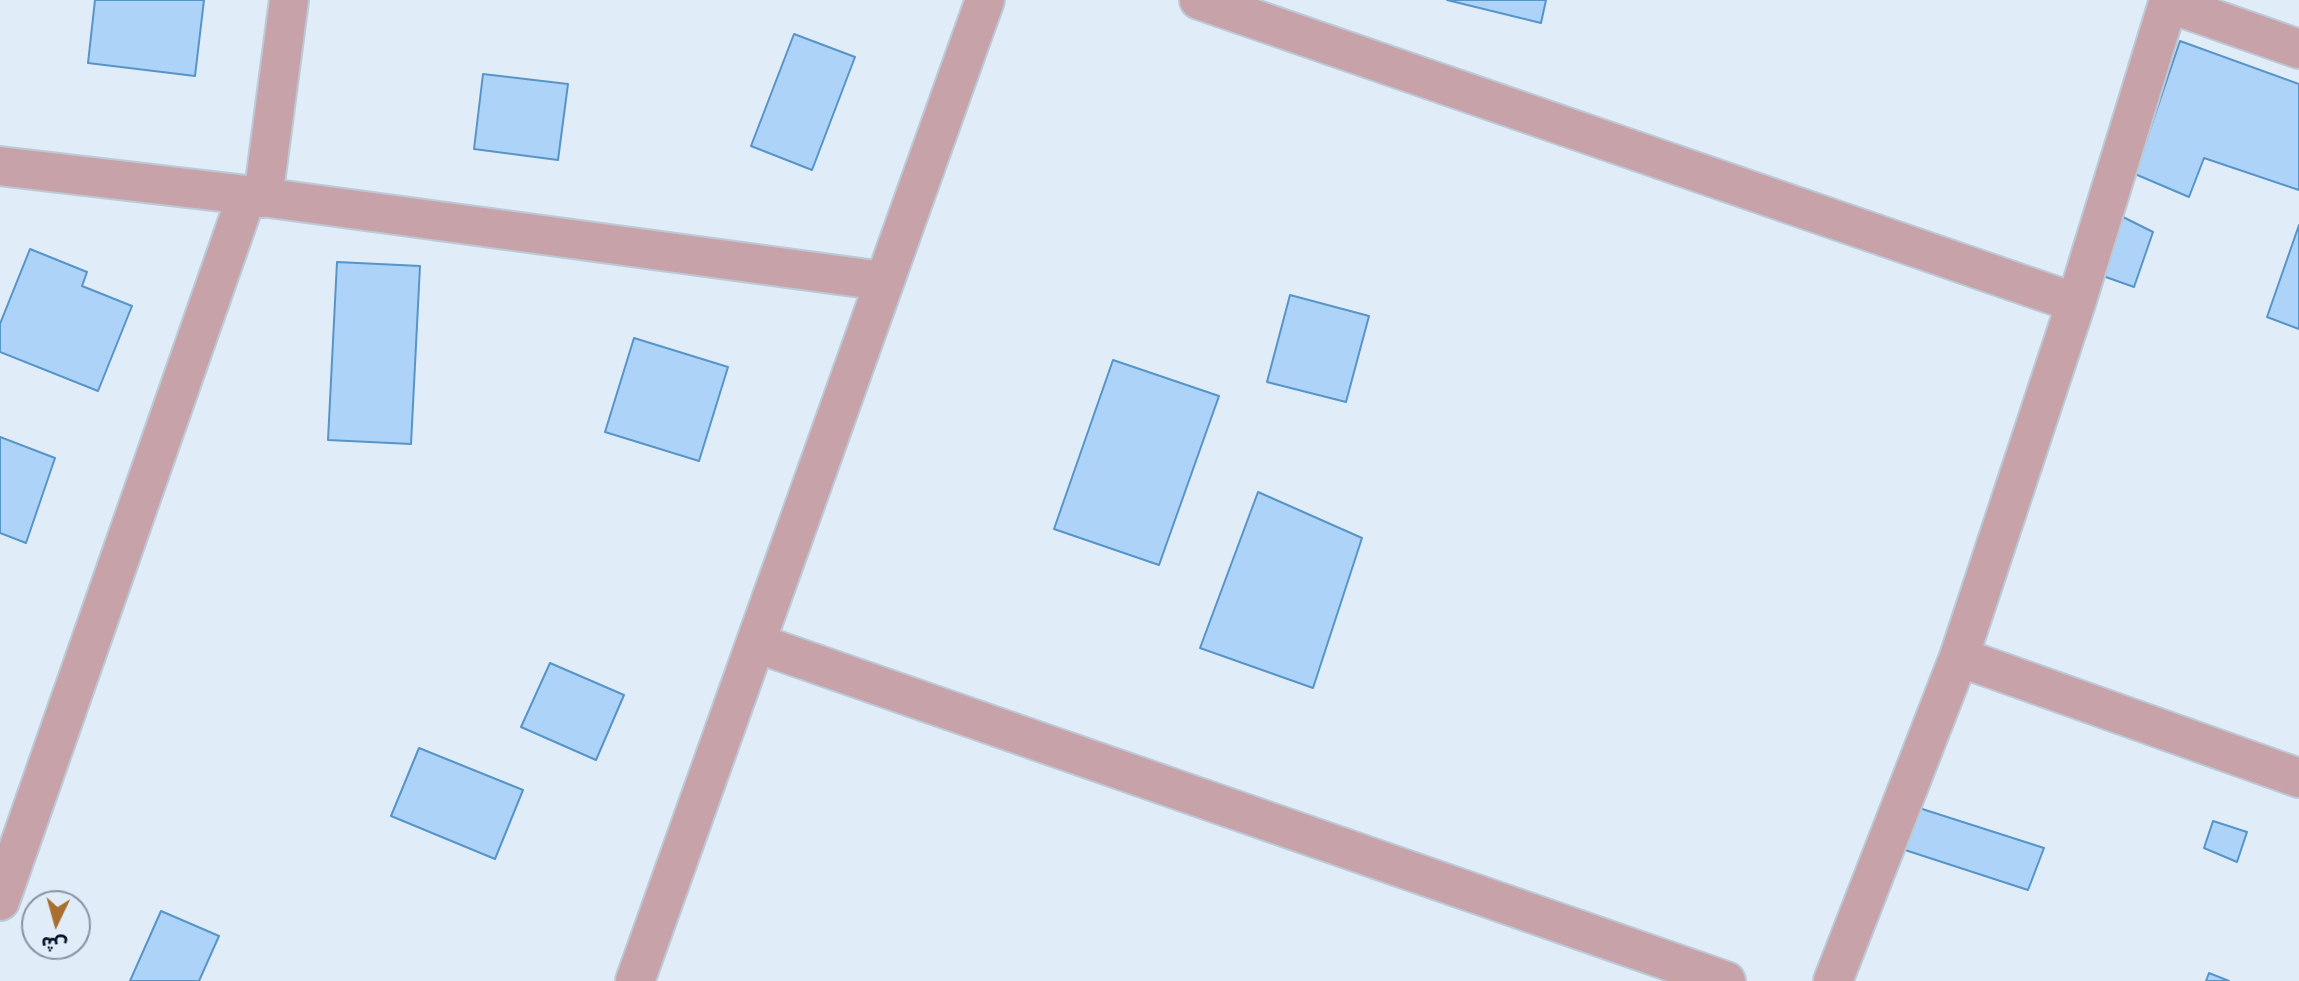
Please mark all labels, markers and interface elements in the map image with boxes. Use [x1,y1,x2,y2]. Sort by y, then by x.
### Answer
north arrow [21,890,91,960]
text: ش [40,932,68,957]

